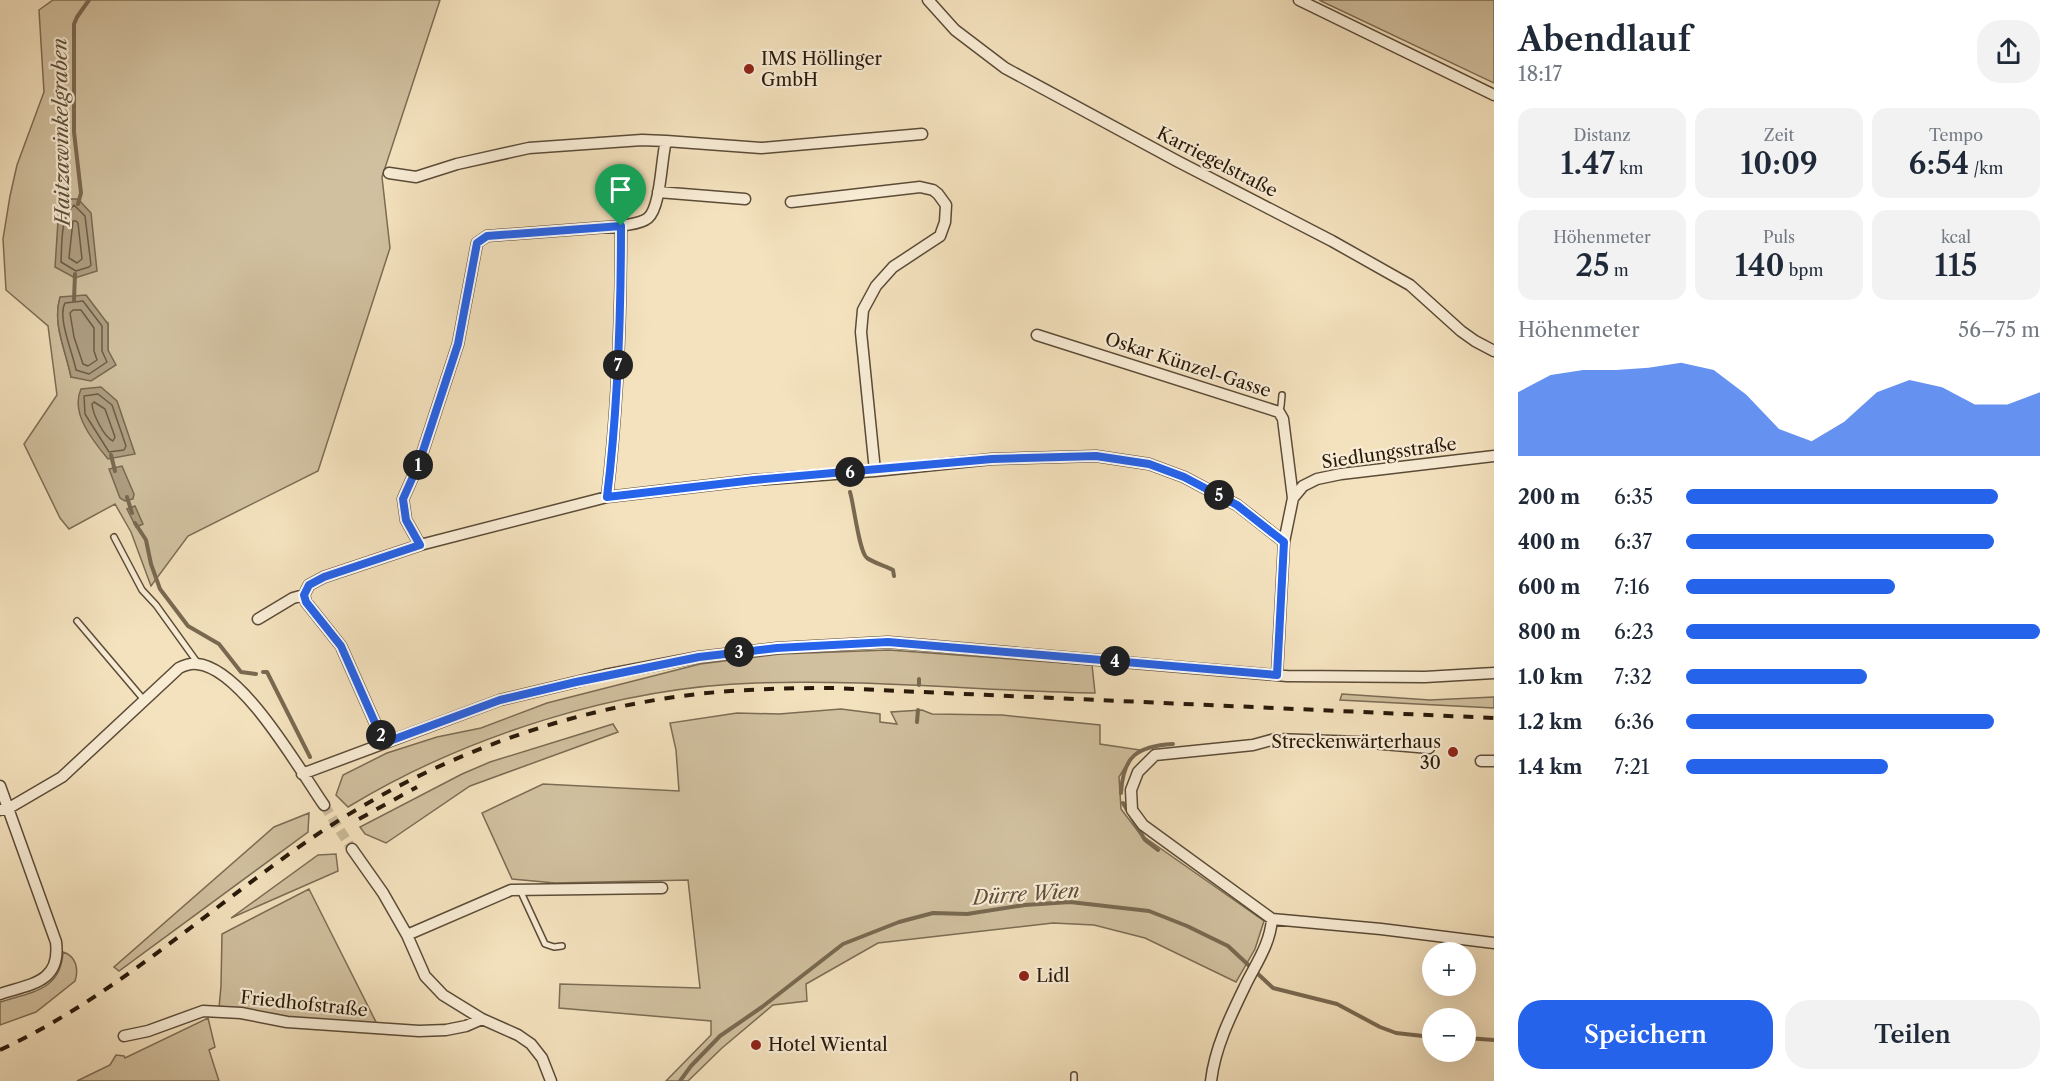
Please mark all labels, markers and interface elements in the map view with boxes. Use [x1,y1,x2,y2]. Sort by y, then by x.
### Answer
text: Abendlauf [1518,19,1691,60]
button: share [1977,20,2040,83]
water label: Haitzawinkelgraben [47,38,75,228]
place label: IMS Höllinger GmbH [761,48,882,91]
marker: IMS Höllinger GmbH [742,62,756,76]
text: 18:17 [1518,62,1562,86]
street label: Karriegelstraße [1153,122,1281,202]
text: Distanz [1573,125,1631,145]
text: Zeit [1764,125,1794,145]
text: Tempo [1929,125,1983,145]
text: 1.47 [1561,145,1615,182]
text: 10:09 [1740,145,1818,182]
text: 6:54 [1909,145,1969,182]
text: km [1615,158,1643,178]
text: /km [1969,158,2003,178]
pin [595,164,646,226]
icon: arrive [604,173,637,206]
text: Höhenmeter [1553,227,1651,247]
text: Puls [1763,227,1795,247]
text: kcal [1941,227,1971,247]
text: 25 [1575,247,1609,284]
text: 140 [1735,247,1785,284]
text: 115 [1935,247,1977,284]
text: m [1609,260,1629,280]
text: bpm [1785,260,1823,280]
text: Höhenmeter [1518,318,1640,342]
text: 56–75 m [1958,318,2040,342]
street label: Oskar Künzel-Gasse [1102,328,1274,402]
pin: 7 [603,350,633,380]
text: 7 [614,355,622,375]
street label: Siedlungsstraße [1320,433,1458,473]
pin: 1 [403,450,433,480]
text: 1 [414,455,422,475]
pin: 6 [835,457,865,487]
text: 6 [845,462,855,482]
pin: 5 [1204,480,1234,510]
text: 5 [1215,485,1223,505]
text: 200 m [1518,485,1580,509]
text: 6:35 [1614,485,1653,509]
text: 400 m [1518,530,1580,554]
text: 6:37 [1614,530,1652,554]
text: 600 m [1518,575,1580,599]
text: 7:16 [1614,575,1650,599]
text: 800 m [1518,620,1581,644]
text: 6:23 [1614,620,1654,644]
pin: 3 [724,637,754,667]
text: 3 [734,642,744,662]
pin: 4 [1100,646,1130,676]
text: 4 [1110,651,1120,671]
text: 1.0 km [1518,665,1583,689]
text: 7:32 [1614,665,1652,689]
text: 1.2 km [1518,710,1582,734]
text: 6:36 [1614,710,1654,734]
pin: 2 [366,720,396,750]
text: 2 [376,725,386,745]
place label: Streckenwärterhaus 30 [1271,731,1441,774]
marker: Streckenwärterhaus 30 [1446,745,1460,759]
text: 1.4 km [1518,755,1583,779]
text: 7:21 [1614,755,1649,779]
water label: Dürre Wien [970,878,1080,910]
map controls [1422,942,1476,1062]
button: + [1422,942,1476,996]
place label: Lidl [1036,965,1070,987]
marker: Lidl [1017,969,1031,983]
street label: Friedhofstraße [239,986,369,1022]
button: Speichern [1518,1000,1773,1069]
button: Teilen [1785,1000,2040,1069]
button: − [1422,1008,1476,1062]
place label: Hotel Wiental [768,1034,888,1056]
marker: Hotel Wiental [749,1038,763,1052]

